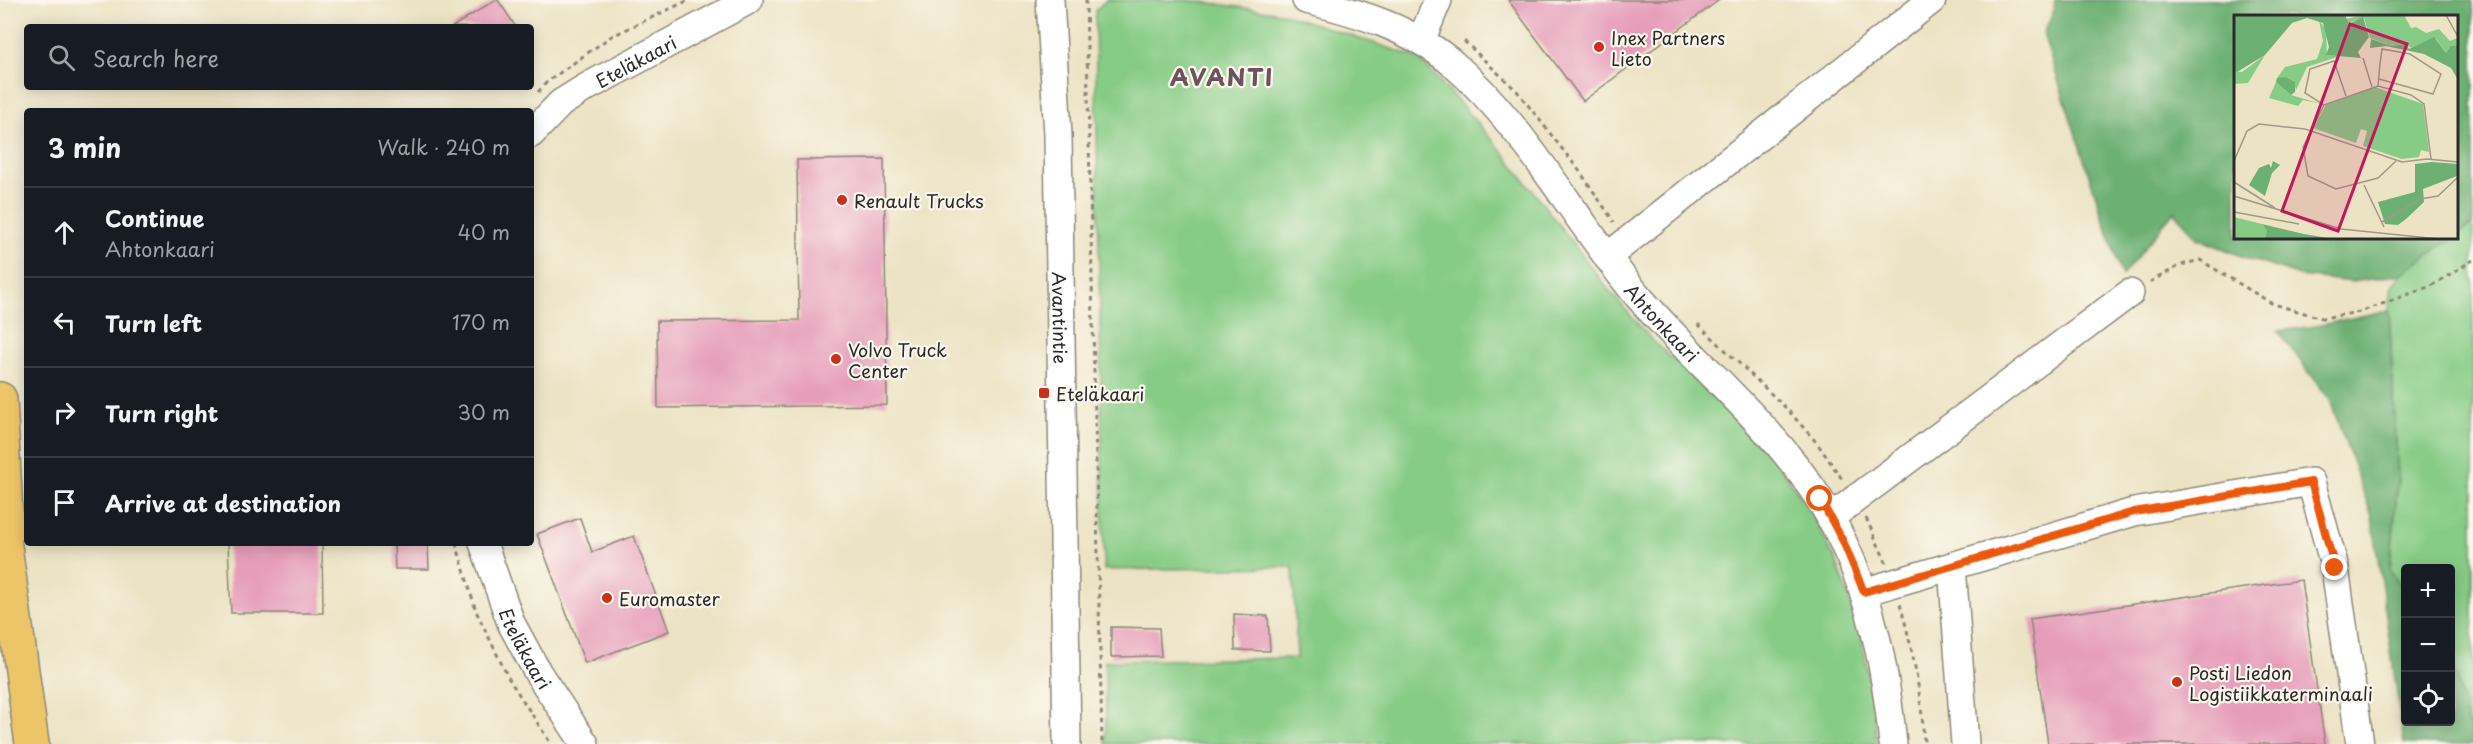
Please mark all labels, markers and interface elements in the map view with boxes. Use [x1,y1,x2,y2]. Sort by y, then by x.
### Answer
inset map [2234,15,2458,238]
search box [24,24,534,90]
place label: Inex Partners Lieto [1611,24,1725,72]
street label: Eteläkaari [590,28,681,94]
marker: Inex Partners Lieto [1592,40,1606,54]
icon: search [45,41,78,74]
text: Search here [93,41,219,74]
district label: AVANTI [1170,58,1274,94]
text: 3 min [48,128,121,167]
text: Walk · 240 m [377,132,510,162]
place label: Renault Trucks [854,187,984,214]
marker: Renault Trucks [835,193,849,207]
text: Continue [105,201,204,234]
icon: ahead [48,216,81,249]
text: 40 m [458,217,510,247]
text: Ahtonkaari [105,234,215,264]
street label: Avantintie [1047,271,1075,364]
street label: Ahtonkaari [1619,277,1706,368]
icon: left [48,306,81,339]
text: Turn left [105,306,202,339]
text: 170 m [452,307,510,337]
place label: Volvo Truck Center [848,336,947,384]
marker: Volvo Truck Center [829,352,843,366]
place label: Eteläkaari [1056,380,1144,407]
marker: Eteläkaari [1037,386,1051,400]
icon: right [48,396,81,429]
text: Turn right [105,396,218,429]
text: 30 m [457,397,510,427]
route start [1806,485,1832,511]
icon: arrive [48,486,81,519]
text: Arrive at destination [105,486,341,519]
route end [2321,554,2347,580]
map controls [2401,564,2455,726]
button: + [2401,564,2455,618]
place label: Euromaster [619,585,721,612]
marker: Euromaster [600,591,614,605]
street label: Eteläkaari [493,604,558,694]
button: − [2401,618,2455,672]
place label: Posti Liedon Logistiikkaterminaali [2189,659,2373,707]
button: locate [2401,672,2455,726]
marker: Posti Liedon Logistiikkaterminaali [2170,675,2184,689]

